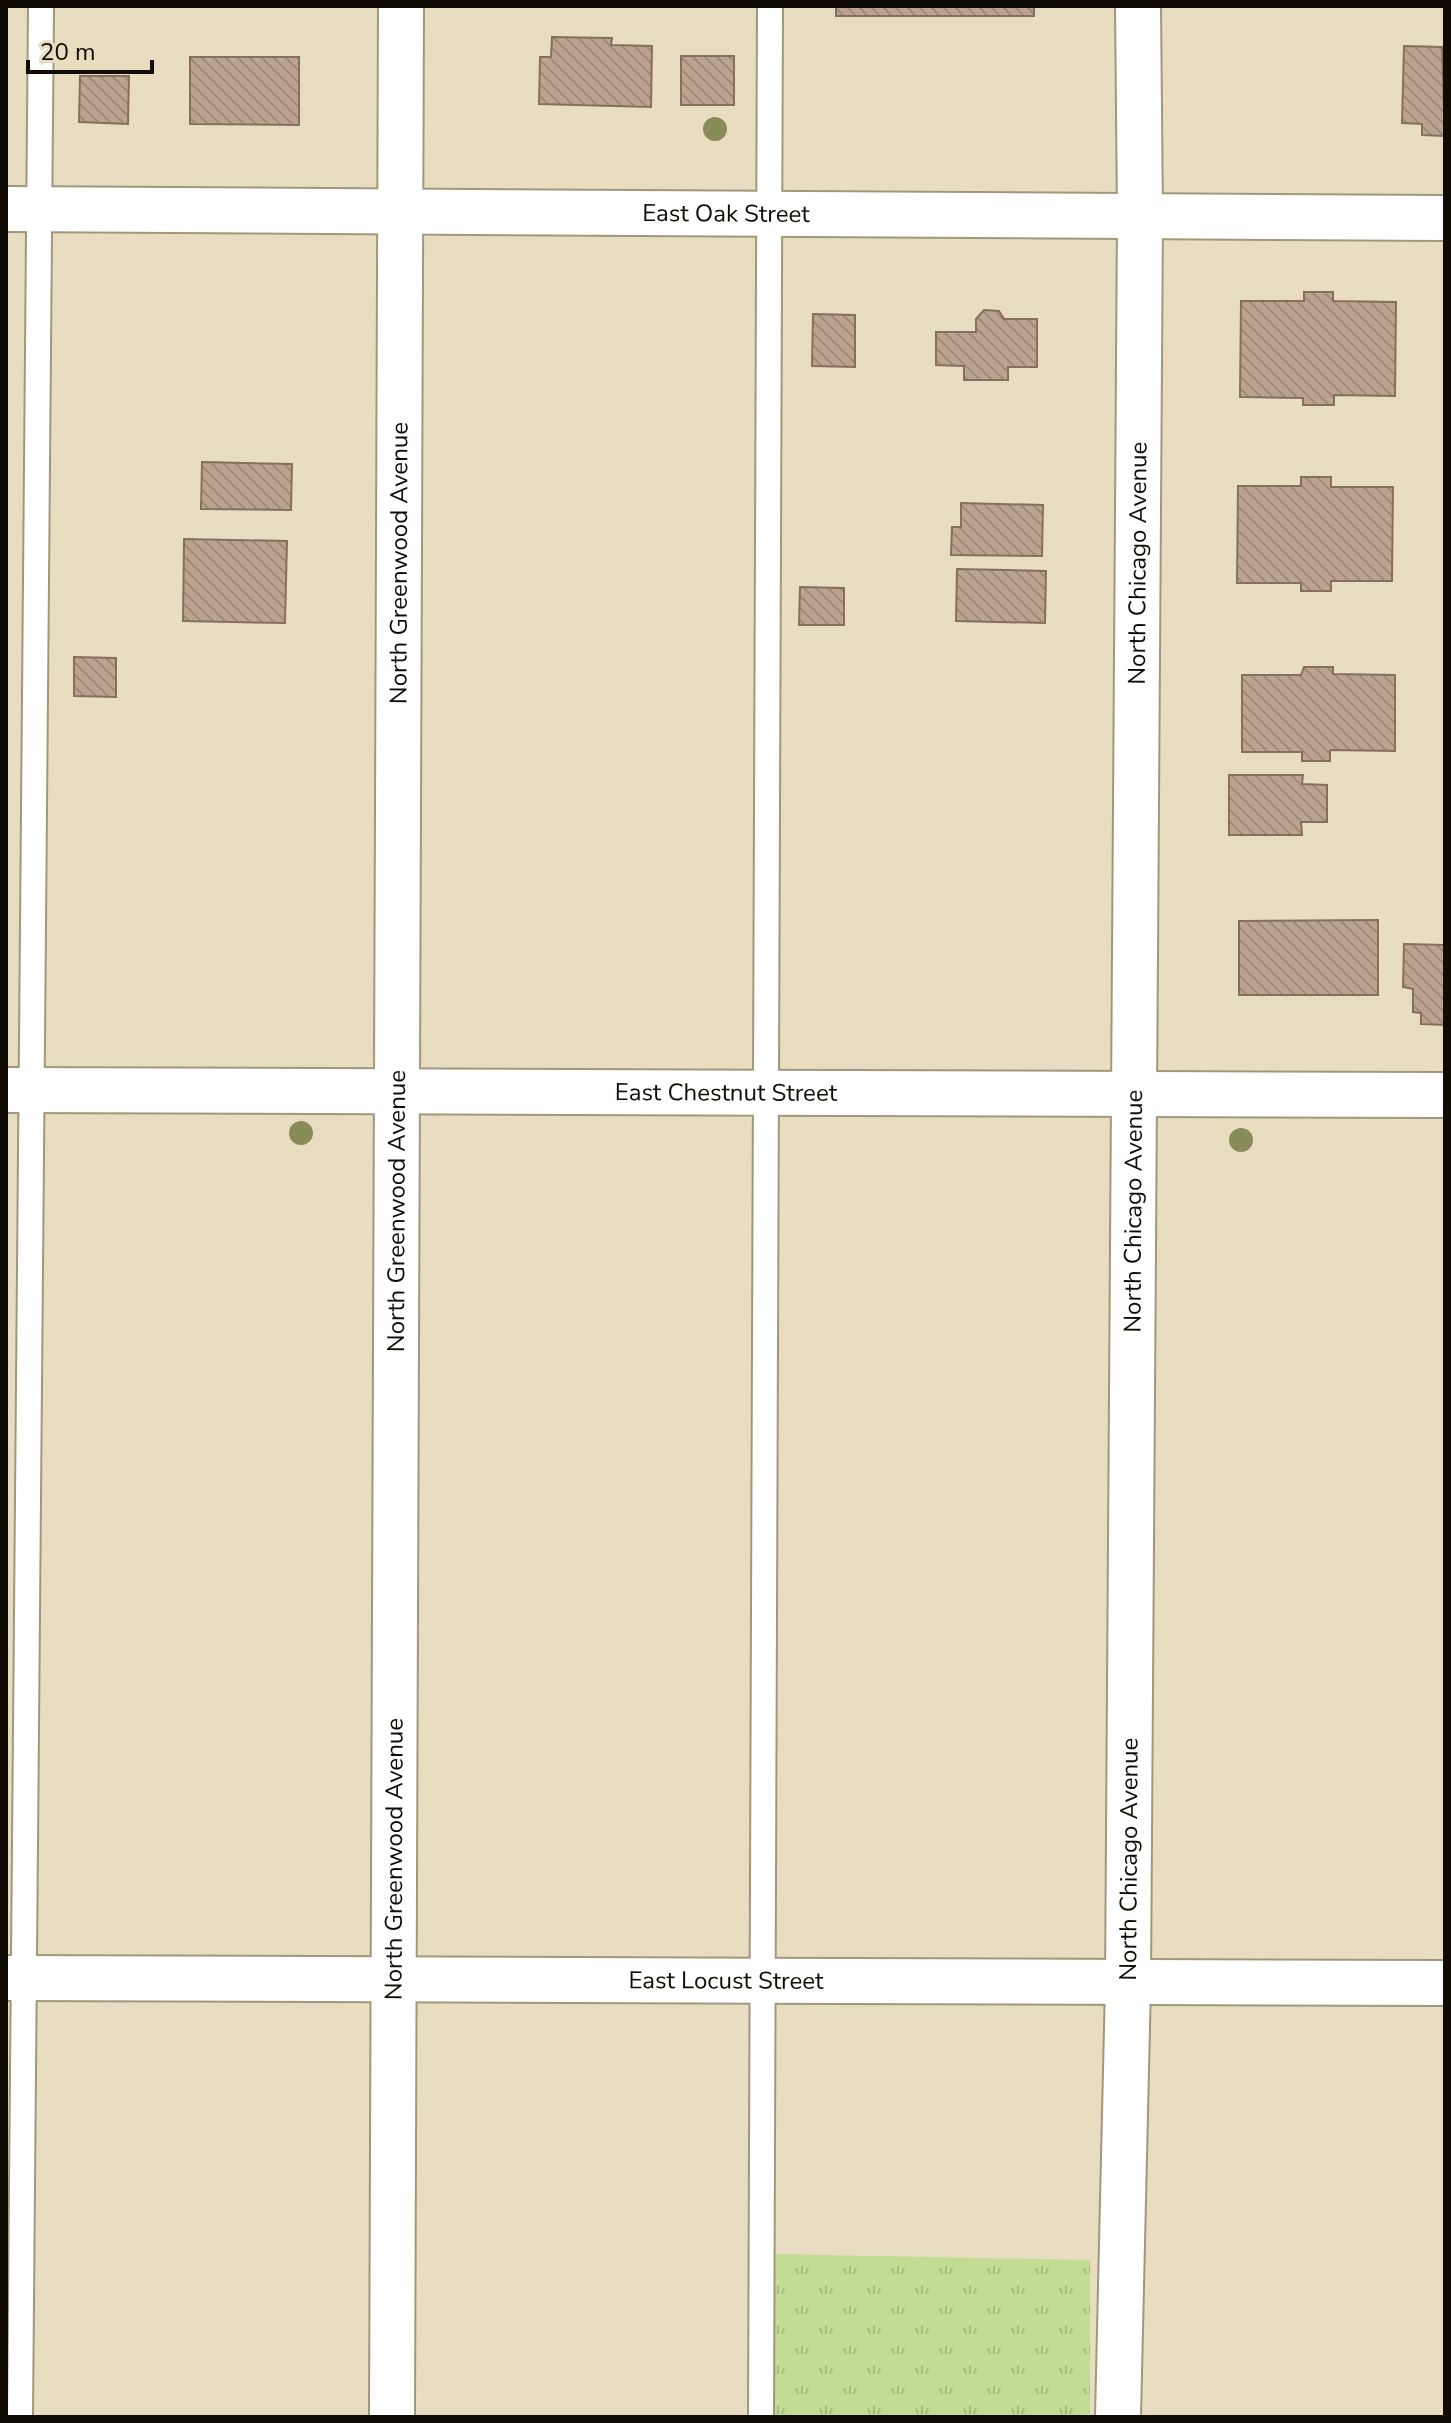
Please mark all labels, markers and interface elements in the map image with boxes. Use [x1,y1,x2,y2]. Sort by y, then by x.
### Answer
scale bar [28,24,152,74]
text: 20 m [40,36,96,68]
street label: East Oak Street [642,197,810,230]
street label: North Greenwood Avenue [382,422,415,704]
street label: North Chicago Avenue [1121,442,1154,685]
street label: North Greenwood Avenue [380,1070,413,1352]
street label: East Chestnut Street [615,1076,838,1109]
street label: North Chicago Avenue [1116,1090,1150,1333]
street label: North Greenwood Avenue [378,1718,411,2000]
street label: North Chicago Avenue [1112,1737,1146,1981]
street label: East Locust Street [628,1964,824,1997]

